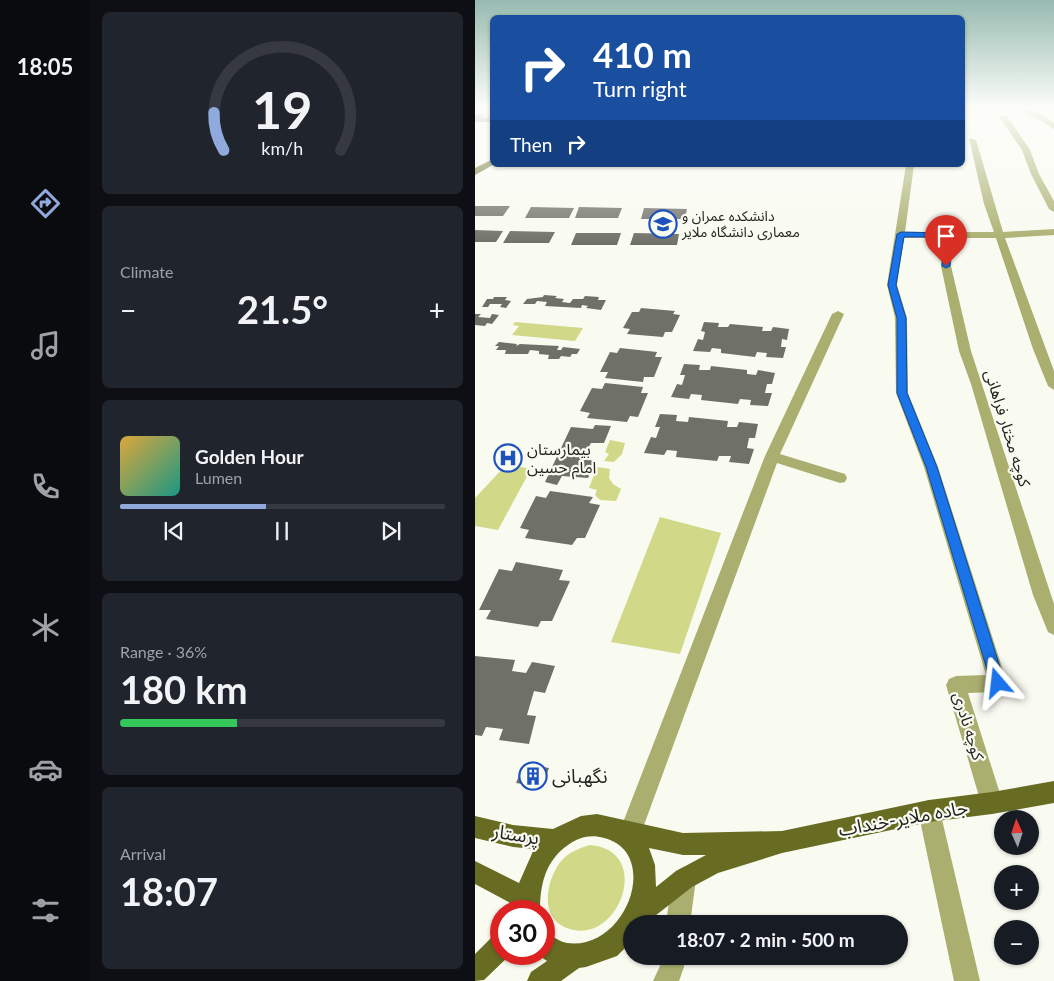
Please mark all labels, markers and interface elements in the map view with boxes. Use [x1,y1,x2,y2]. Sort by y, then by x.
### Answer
text: 410 m [593,33,692,75]
icon: right [510,35,575,100]
text: 18:05 [17,53,73,80]
text: Turn right [593,75,687,102]
text: 19 [252,78,313,140]
icon: right [562,130,590,158]
text: Then [510,133,552,156]
text: km/h [262,137,303,159]
icon: directions [28,186,63,221]
place label: دانشکده عمران و معماری دانشگاه ملایر [681,207,800,241]
school or university icon: دانشکده عمران و معماری دانشگاه ملایر [648,209,678,239]
pin [925,215,967,266]
icon: arrive [932,222,960,250]
text: Climate [120,262,173,281]
text: 21.5° [237,286,328,332]
text: − [120,293,136,327]
text: + [429,293,445,327]
icon: music [28,328,63,363]
street label: کوچه مختار فراهانی [980,367,1035,490]
place label: بیمارستان امام حسین [527,439,596,480]
hospital icon: بیمارستان امام حسین [493,443,523,473]
text: Golden Hour [195,445,304,468]
text: Lumen [195,468,242,487]
icon: phone [28,469,63,504]
icon: previous [160,517,188,545]
icon: pause [268,517,296,545]
icon: next [377,517,405,545]
icon: climate [28,610,63,645]
text: Range · 36% [120,642,207,661]
position arrow [971,656,1023,708]
text: 180 km [120,666,248,712]
street label: کوچه نادری [948,690,989,763]
icon: car [28,752,63,787]
building icon: نگهبانی [518,761,548,791]
place label: نگهبانی [552,764,608,788]
street label: جاده ملایر-خنداب [836,795,970,841]
north arrow [994,810,1039,855]
map controls [994,810,1039,965]
street label: پرستار [490,818,541,851]
text: Arrival [120,844,166,863]
button: + [994,865,1039,910]
text: 18:07 [120,868,218,914]
icon: filters [28,893,63,928]
speed limit sign: 30 [490,900,555,965]
button: − [994,920,1039,965]
text: 18:07 · 2 min · 500 m [676,928,855,951]

